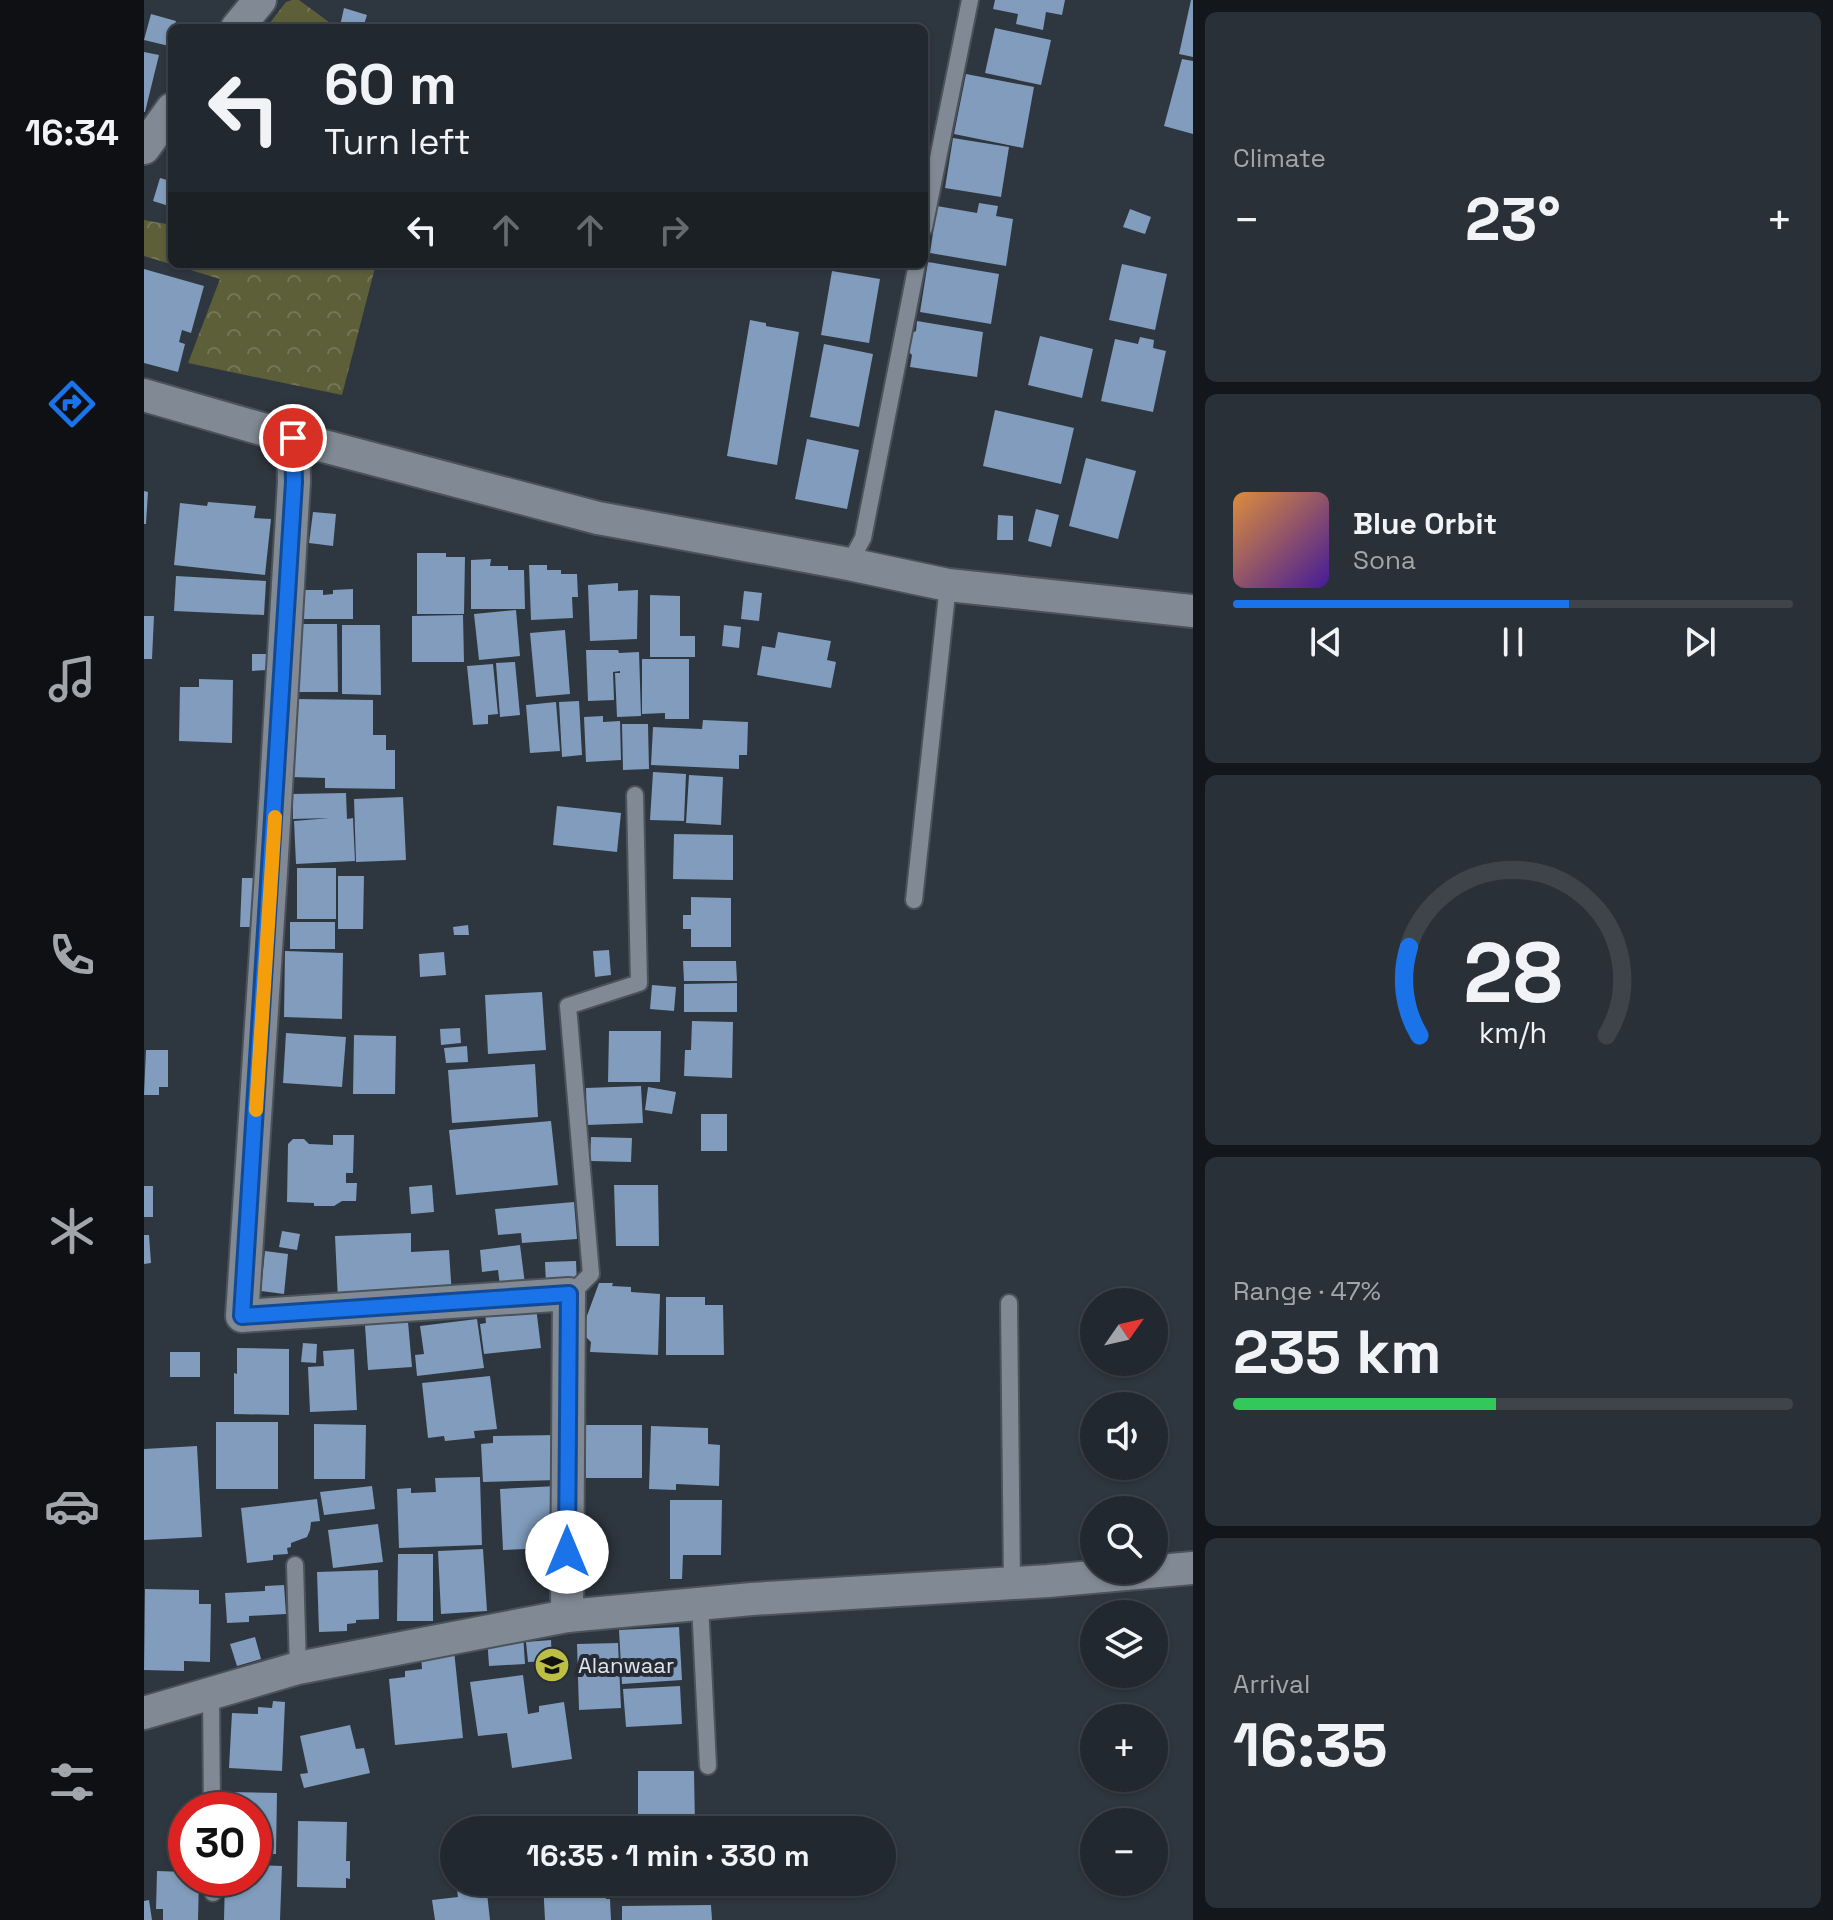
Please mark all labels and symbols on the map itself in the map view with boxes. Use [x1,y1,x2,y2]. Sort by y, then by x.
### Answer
pin [259,404,327,472]
north arrow [1080,1288,1168,1376]
position arrow [525,1510,609,1594]
school or university icon: Alanwaar [533,1646,571,1684]
place label: Alanwaar [578,1651,674,1679]
speed limit sign: 30 [168,1792,272,1896]

